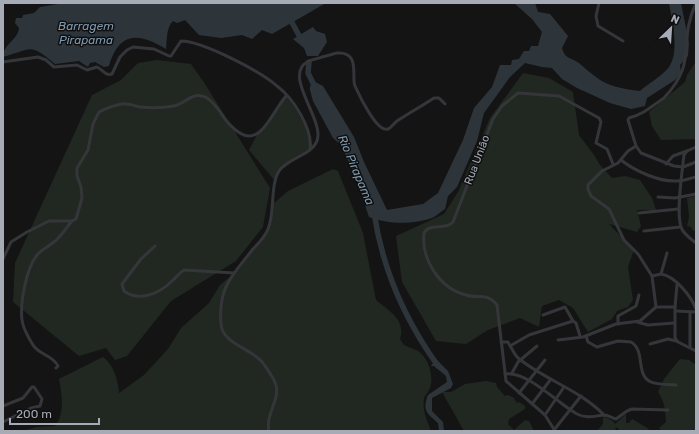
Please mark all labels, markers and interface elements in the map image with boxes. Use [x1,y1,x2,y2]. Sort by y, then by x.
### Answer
north arrow [651,8,691,48]
text: N [669,12,681,27]
water label: Barragem Pirapama [58,19,114,47]
water label: Rio Pirapama [335,133,377,207]
street label: Rua União [462,133,492,187]
scale bar [10,400,99,426]
text: 200 m [16,407,52,421]

